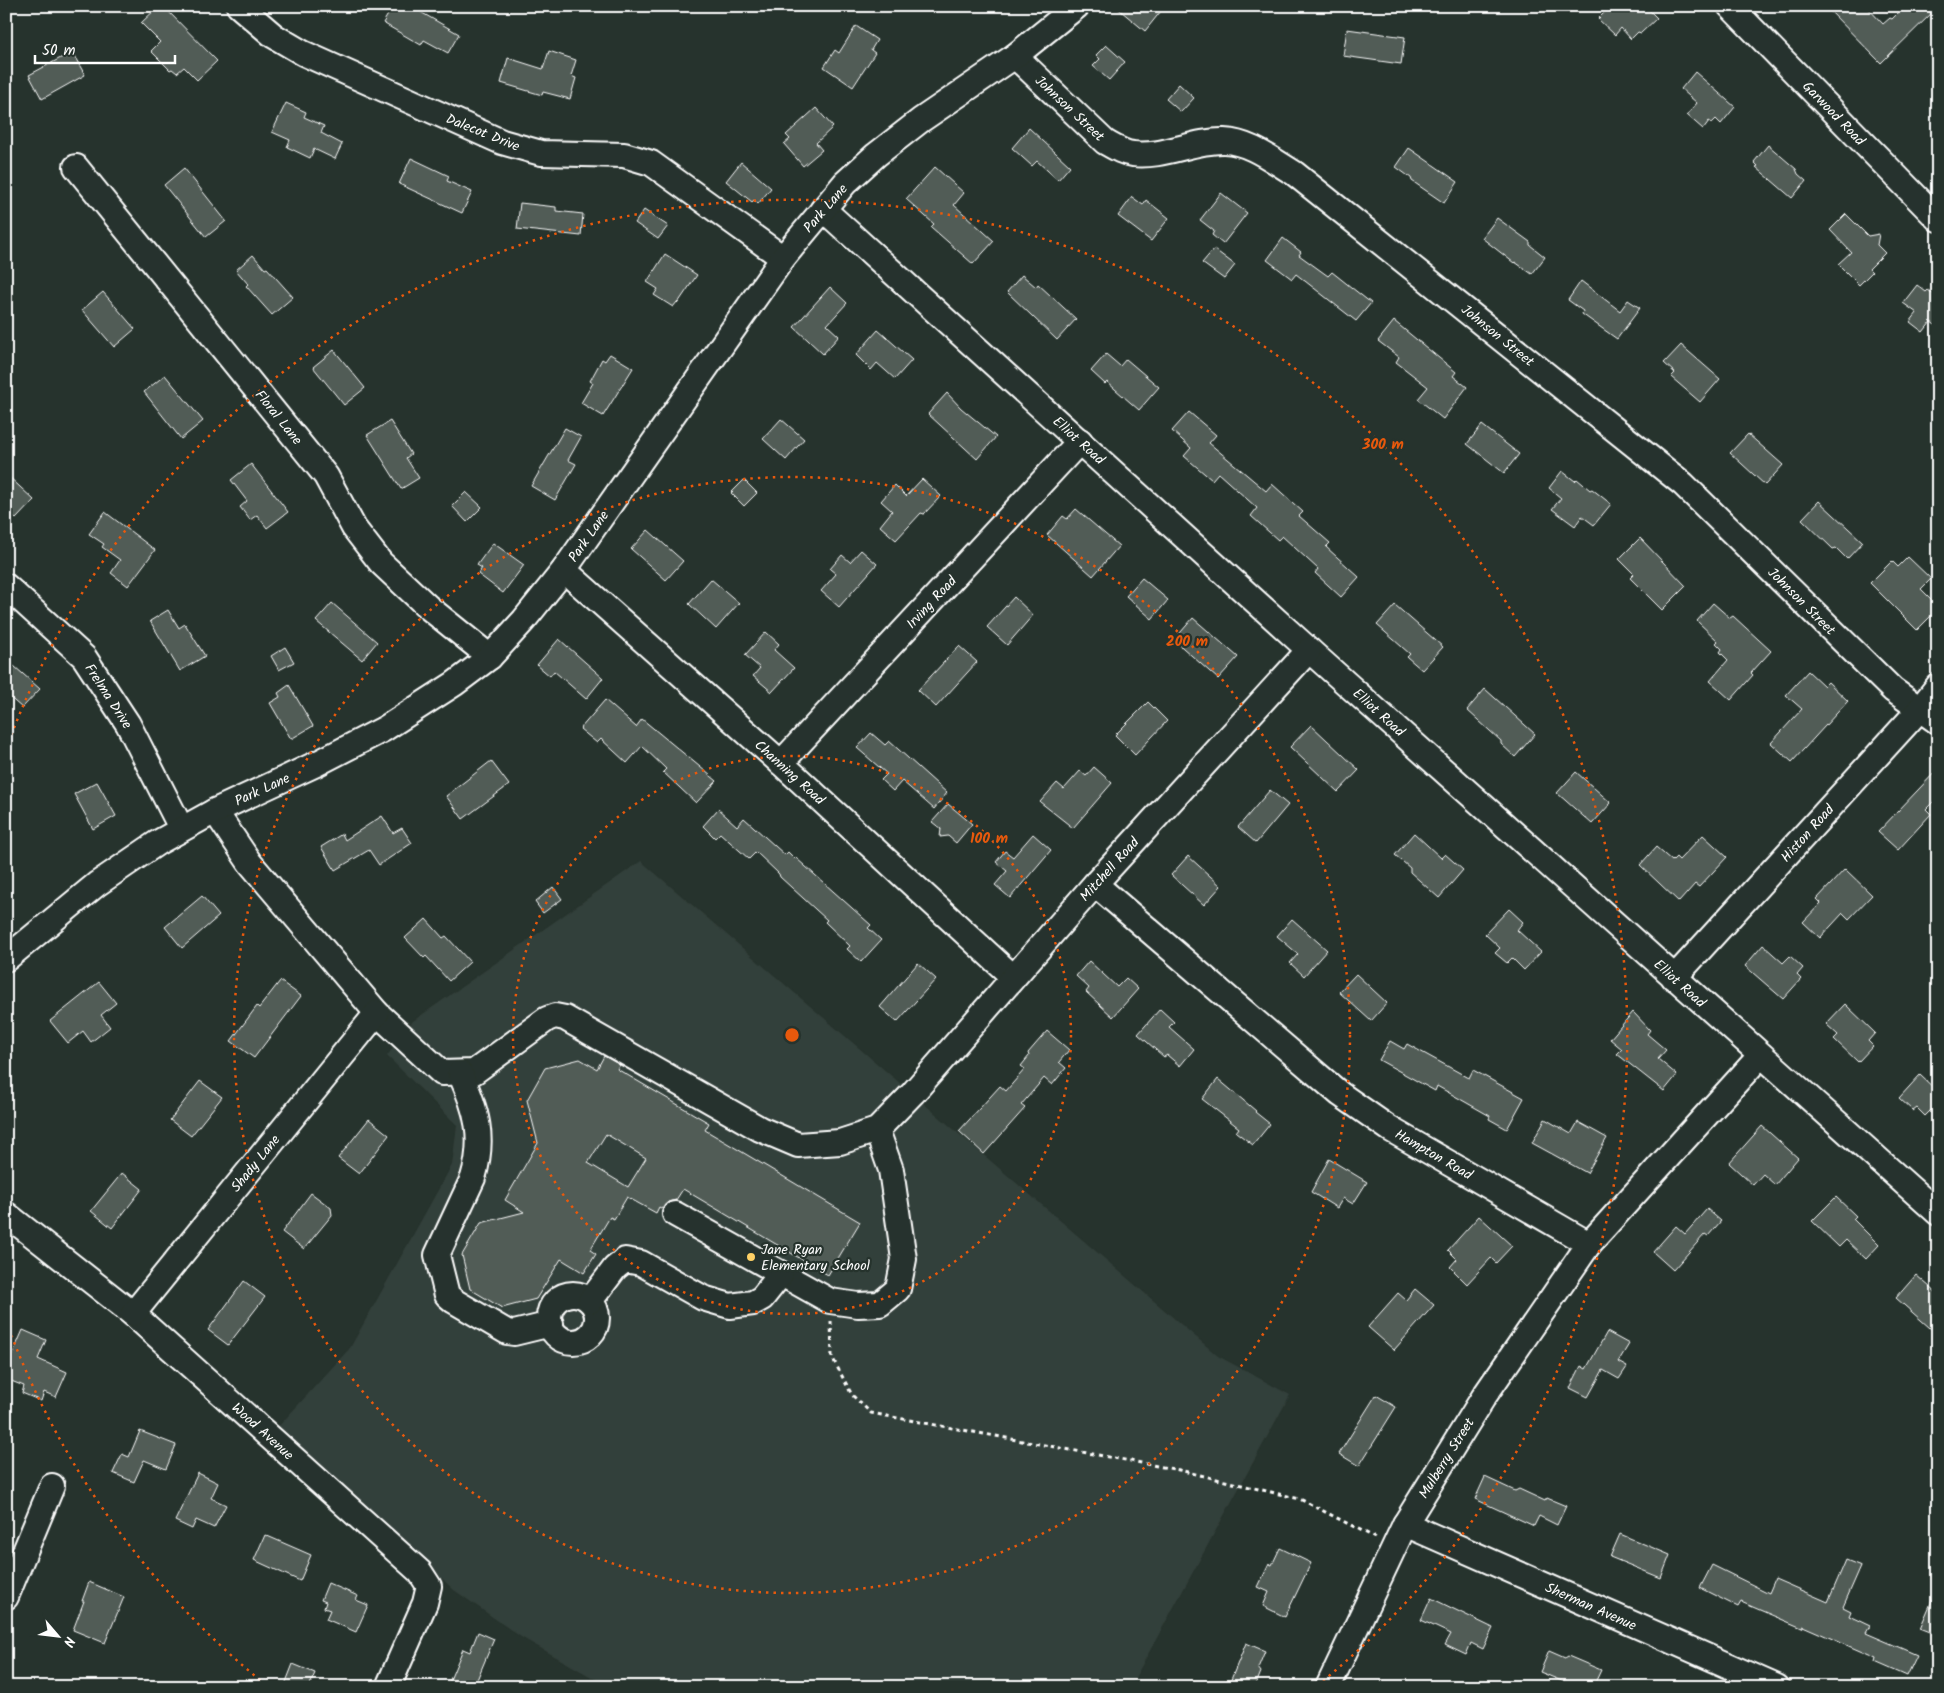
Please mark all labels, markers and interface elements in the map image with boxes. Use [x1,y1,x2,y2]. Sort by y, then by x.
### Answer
scale bar [35,32,175,64]
text: 50 m [42,39,76,63]
street label: Johnson Street [1029,70,1110,147]
street label: Garwood Road [1797,76,1871,152]
street label: Dalecot Drive [442,108,524,158]
street label: Park Lane [798,179,854,238]
street label: Johnson Street [1456,299,1539,373]
street label: Floral Lane [249,385,308,450]
street label: Elliot Road [1047,411,1110,471]
text: 300 m [1361,433,1404,457]
street label: Park Lane [563,506,615,567]
street label: Johnson Street [1762,563,1841,641]
street label: Irving Road [901,570,963,634]
text: 200 m [1166,630,1208,654]
street label: Frelma Drive [79,659,138,734]
street label: Elliot Road [1347,683,1410,743]
street label: Channing Road [749,735,830,811]
street label: Park Lane [231,767,294,812]
street label: Histon Road [1776,799,1841,868]
text: 100 m [970,827,1008,851]
street label: Mitchell Road [1075,832,1145,907]
street label: Elliot Road [1648,954,1711,1014]
centre of rings [783,1026,801,1044]
street label: Hampton Road [1390,1124,1477,1187]
street label: Shady Lane [226,1129,286,1197]
place label: Jane Ryan Elementary School [761,1239,870,1277]
marker: Jane Ryan Elementary School [745,1251,757,1263]
street label: Wood Avenue [226,1398,299,1466]
street label: Mulberry Street [1413,1413,1481,1503]
street label: Sherman Avenue [1541,1577,1640,1637]
north arrow [32,1610,82,1660]
text: N [57,1633,80,1651]

